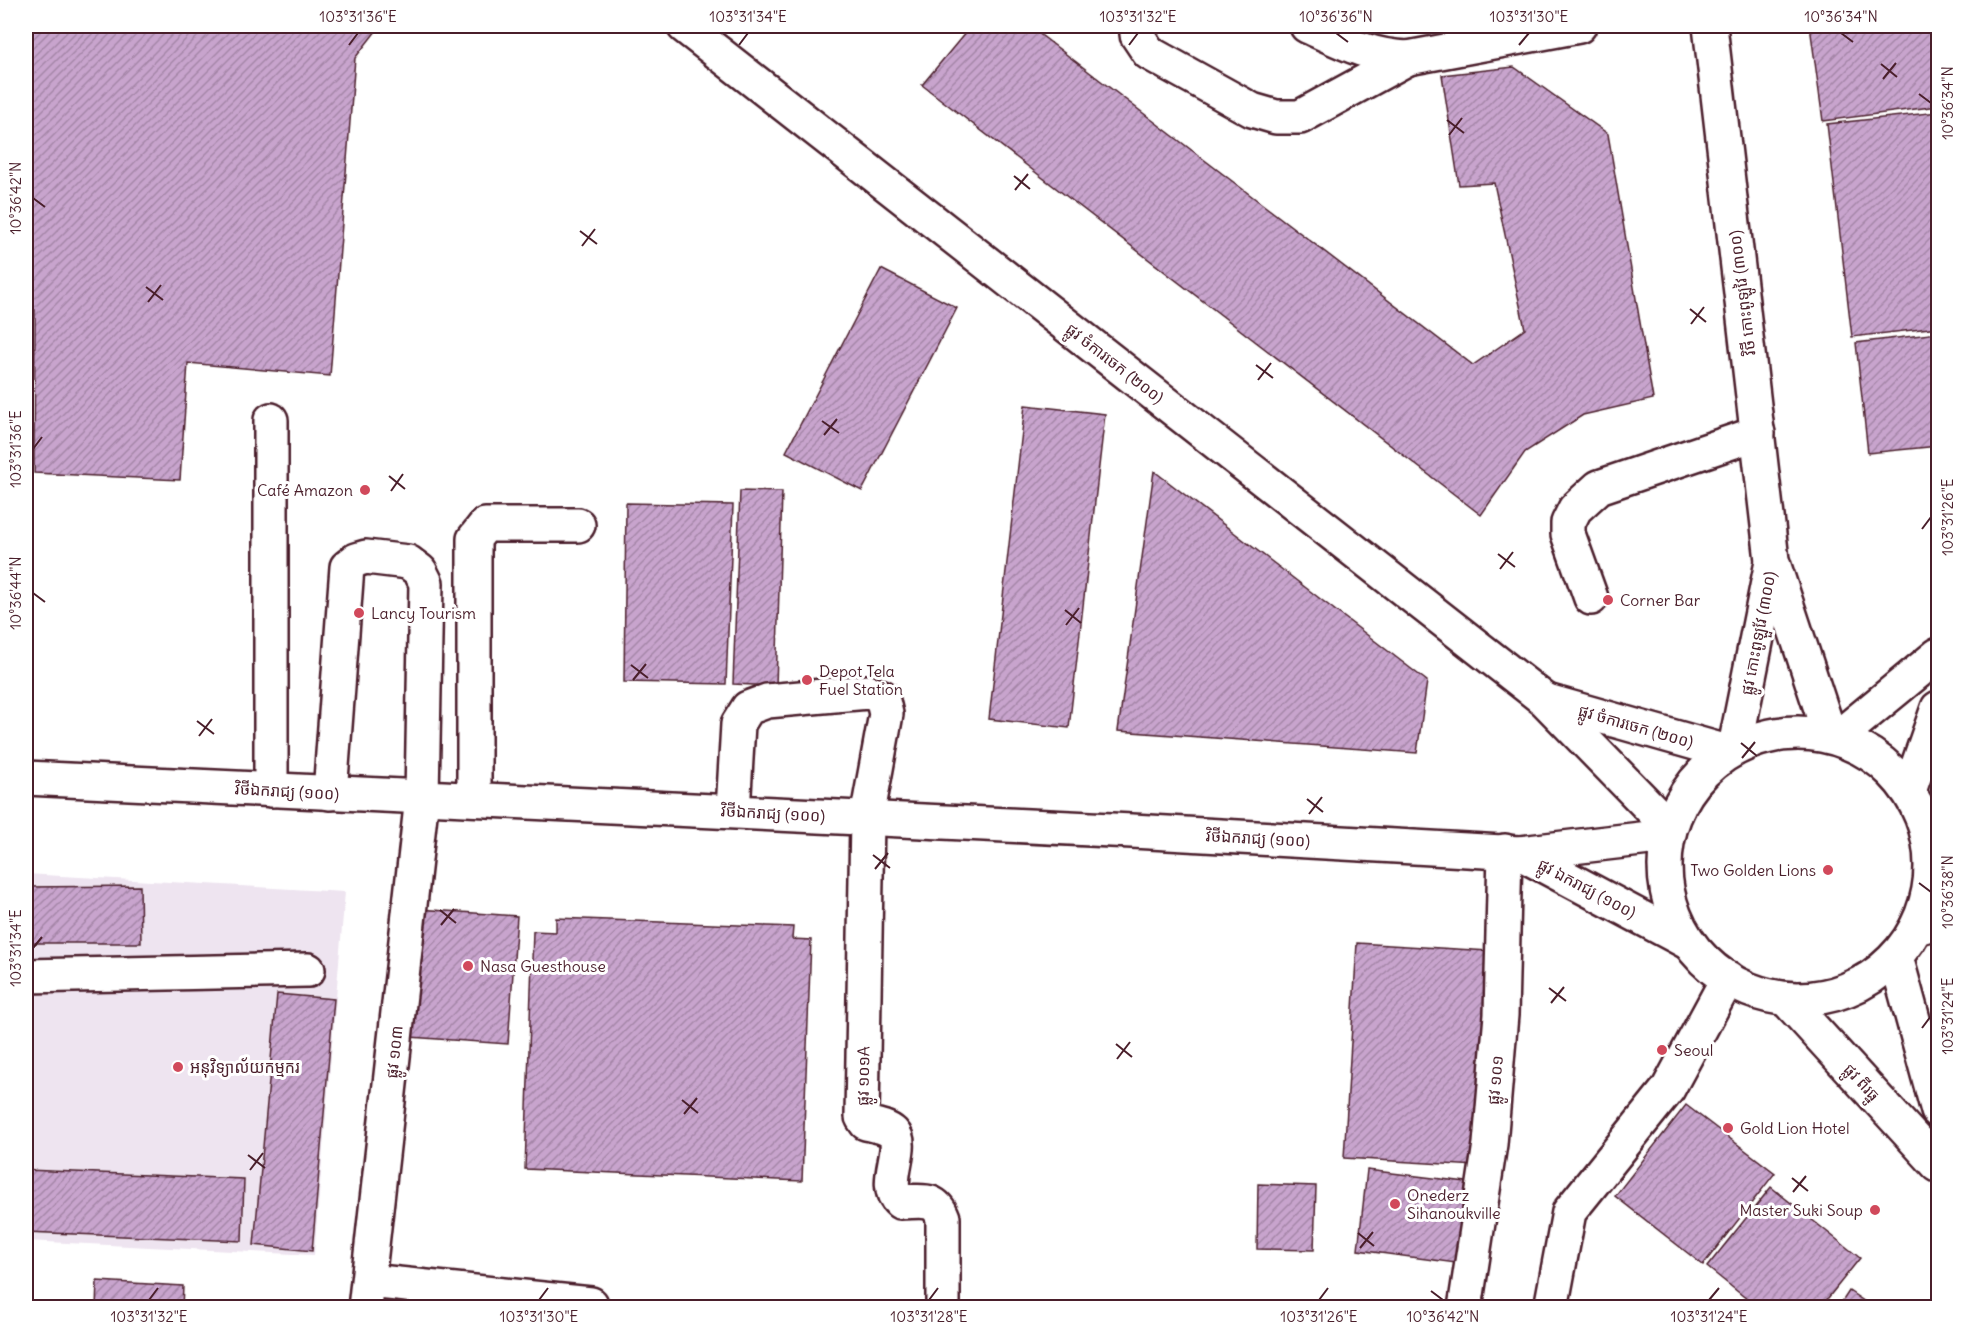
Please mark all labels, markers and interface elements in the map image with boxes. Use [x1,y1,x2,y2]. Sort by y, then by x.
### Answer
text: 103°31'36"E [319,7,397,26]
text: 103°31'34"E [709,7,787,26]
text: 103°31'32"E [1099,7,1177,26]
text: 10°36'36"N [1299,7,1373,26]
text: 103°31'30"E [1490,7,1569,26]
text: 10°36'34"N [1804,7,1878,26]
text: 10°36'34"N [1938,66,1957,140]
text: 10°36'42"N [6,162,25,234]
street label: វិថី កោះពូឡូវៃ (៣០០) [1724,229,1764,357]
street label: ផ្លូវ ចំការចេក (២០០) [1059,319,1168,411]
text: 103°31'36"E [6,410,25,488]
text: 103°31'26"E [1938,478,1957,556]
place label: Café Amazon [257,480,353,500]
marker: Café Amazon [358,483,372,497]
text: 10°36'44"N [6,556,25,630]
street label: ផ្លូវ កោះពូឡួវែ (៣០០) [1736,569,1785,698]
place label: Corner Bar [1620,590,1701,610]
marker: Corner Bar [1601,593,1615,607]
place label: Lancy Tourism [371,603,476,623]
marker: Lancy Tourism [352,606,366,620]
place label: Depot Tela Fuel Station [819,661,903,699]
marker: Depot Tela Fuel Station [800,673,814,687]
street label: ផ្លូវ ចំការចេក (២០០) [1575,700,1696,757]
street label: វិថីឯករាជ្យ (១០០) [234,778,340,804]
street label: វិថីឯករាជ្យ (១០០) [720,800,826,826]
street label: វិថីឯករាជ្យ (១០០) [1205,825,1311,851]
street label: ផ្លូវ ឯករាជ្យ (១០០) [1532,854,1640,926]
text: 10°36'38"N [1938,855,1957,929]
place label: Two Golden Lions [1690,860,1816,880]
marker: Two Golden Lions [1821,863,1835,877]
text: 103°31'34"E [6,909,25,987]
place label: Nasa Guesthouse [480,956,606,976]
marker: Nasa Guesthouse [461,959,475,973]
text: 103°31'24"E [1938,977,1957,1055]
street label: ផ្លូវ ១០៣ [381,1024,411,1080]
place label: Seoul [1674,1040,1713,1060]
marker: Seoul [1655,1043,1669,1057]
street label: ផ្លូវ ១០១A [852,1046,878,1106]
street label: ផ្លូវ ១០១ [1483,1054,1512,1106]
place label: អនុវិទ្យាល័យកម្មករ [190,1057,300,1078]
street label: ផ្លូវ ពីរធ្នូ [1836,1059,1884,1108]
marker: អនុវិទ្យាល័យកម្មករ [171,1060,185,1074]
place label: Gold Lion Hotel [1740,1118,1850,1138]
marker: Gold Lion Hotel [1721,1121,1735,1135]
place label: Onederz Sihanoukville [1407,1185,1501,1223]
marker: Onederz Sihanoukville [1388,1197,1402,1211]
place label: Master Suki Soup [1739,1200,1863,1220]
marker: Master Suki Soup [1868,1203,1882,1217]
text: 103°31'32"E [110,1307,188,1326]
text: 103°31'30"E [500,1307,579,1326]
text: 103°31'28"E [890,1307,968,1326]
text: 103°31'26"E [1280,1307,1358,1326]
text: 10°36'42"N [1407,1307,1479,1326]
text: 103°31'24"E [1670,1307,1748,1326]

